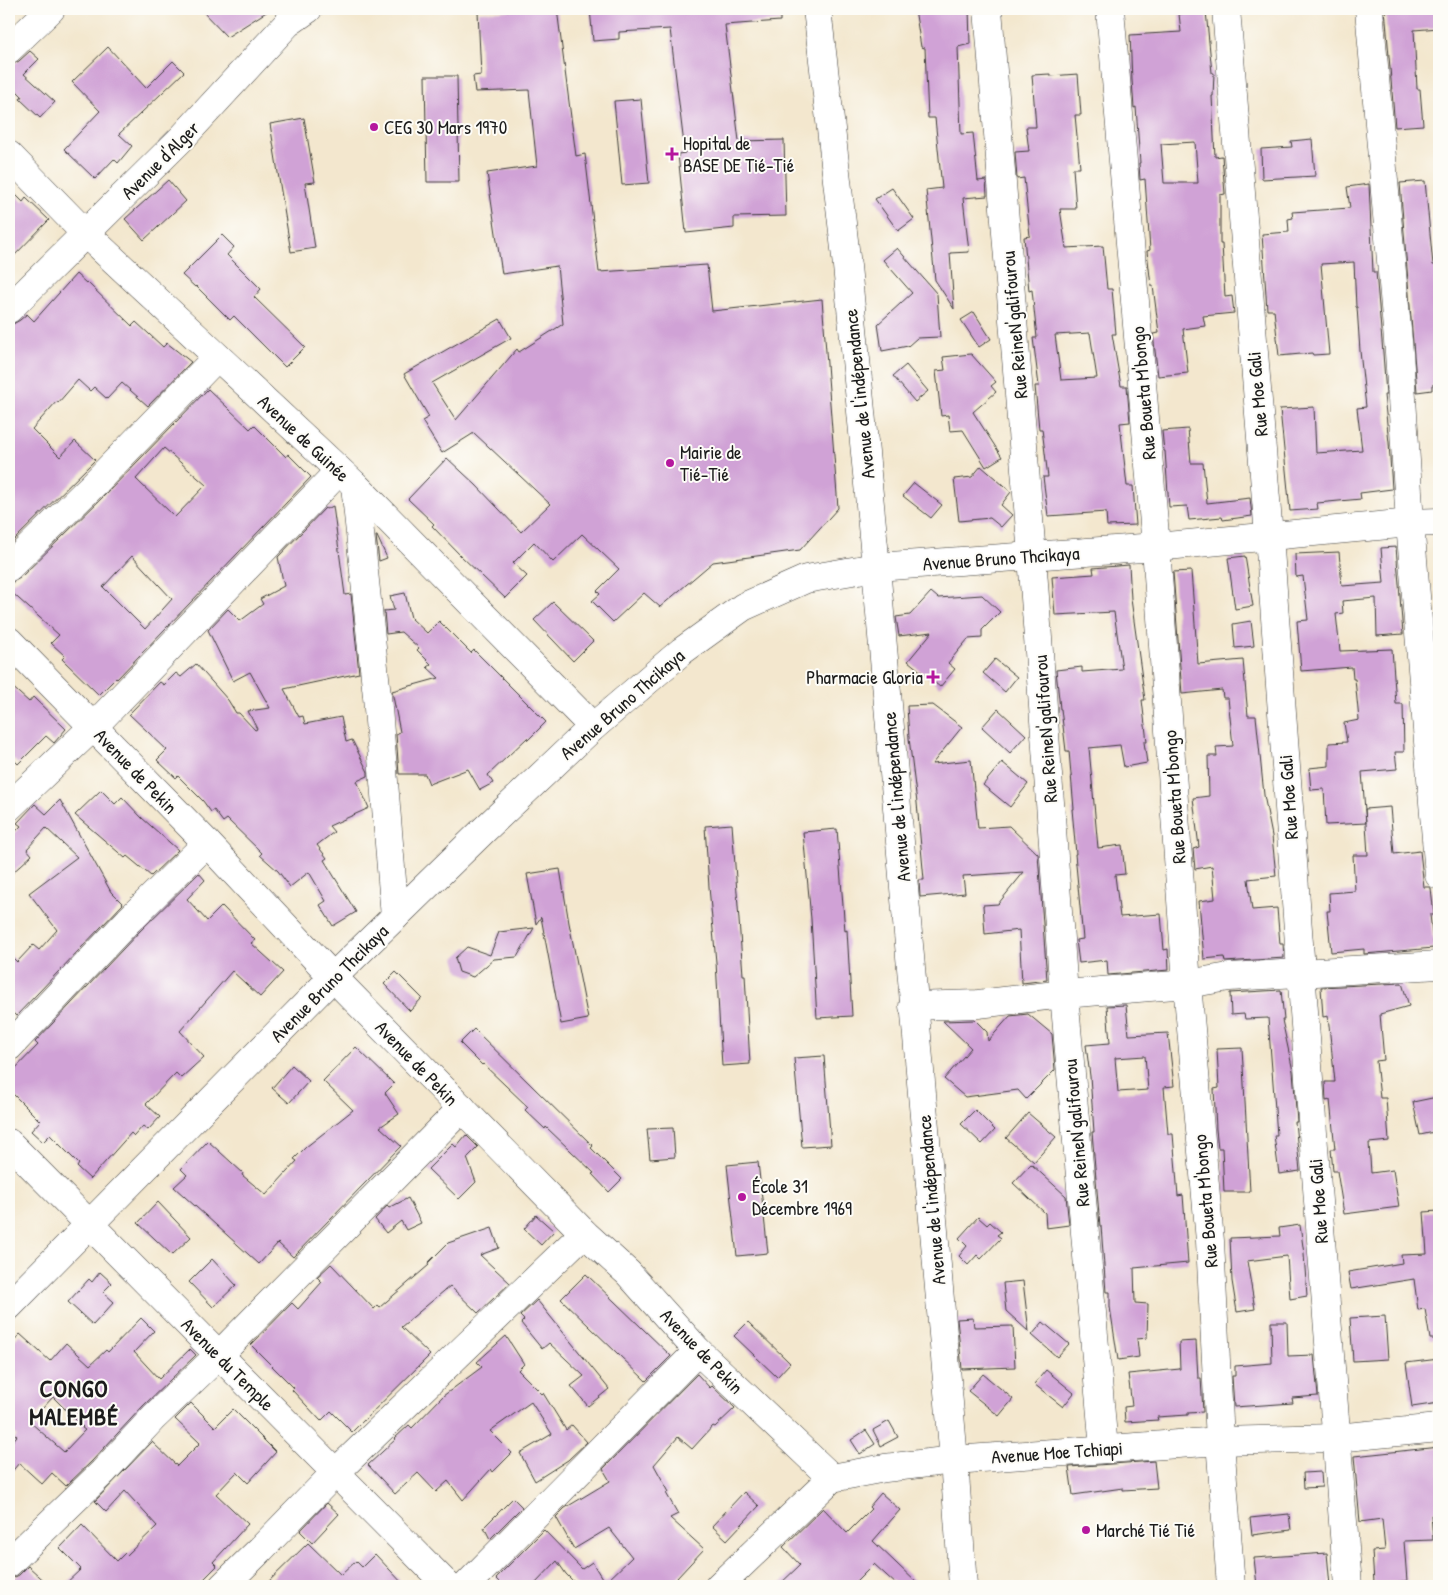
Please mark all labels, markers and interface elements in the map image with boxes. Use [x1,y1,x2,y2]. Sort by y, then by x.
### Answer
place label: CEG 30 Mars 1970 [384,114,507,140]
street label: Avenue d'Alger [115,115,205,205]
marker: CEG 30 Mars 1970 [368,121,380,133]
place label: Hopital de BASE DE Tié-Tié [683,130,795,178]
marker: Hopital de BASE DE Tié-Tié [665,147,679,161]
street label: Rue ReineN'galifourou [995,250,1033,400]
street label: Avenue de l'indépendance [837,307,881,480]
street label: Rue Boueta M'bongo [1124,325,1162,461]
street label: Rue Moe Gali [1240,351,1274,437]
street label: Avenue de Guinée [252,389,356,488]
place label: Mairie de Tié-Tié [680,439,742,487]
marker: Mairie de Tié-Tié [664,457,676,469]
street label: Avenue Bruno Thcikaya [922,540,1081,576]
street label: Avenue Bruno Thcikaya [554,642,690,765]
street label: Rue ReineN'galifourou [1027,654,1063,804]
place label: Pharmacie Gloria [806,664,924,690]
marker: Pharmacie Gloria [927,671,939,683]
street label: Avenue de l'indépendance [876,710,916,883]
street label: Avenue de Pekin [89,723,183,819]
street label: Rue Boueta M'bongo [1156,729,1192,865]
street label: Rue Moe Gali [1272,754,1304,840]
street label: Avenue Bruno Thcikaya [264,918,394,1048]
street label: Avenue de Pekin [370,1015,464,1111]
street label: Rue ReineN'galifourou [1057,1058,1095,1208]
street label: Avenue de l'indépendance [911,1113,951,1286]
street label: Rue Boueta M'bongo [1186,1133,1224,1269]
street label: Rue Moe Gali [1302,1158,1334,1244]
place label: École 31 Décembre 1969 [752,1173,852,1221]
marker: École 31 Décembre 1969 [736,1191,748,1203]
street label: Avenue de Pekin [655,1303,749,1399]
street label: Avenue du Temple [176,1312,281,1417]
district label: CONGO MALEMBÉ [29,1372,119,1432]
street label: Avenue Moe Tchiapi [990,1434,1124,1470]
place label: Marché Tié Tié [1096,1517,1196,1543]
marker: Marché Tié Tié [1080,1524,1092,1536]

